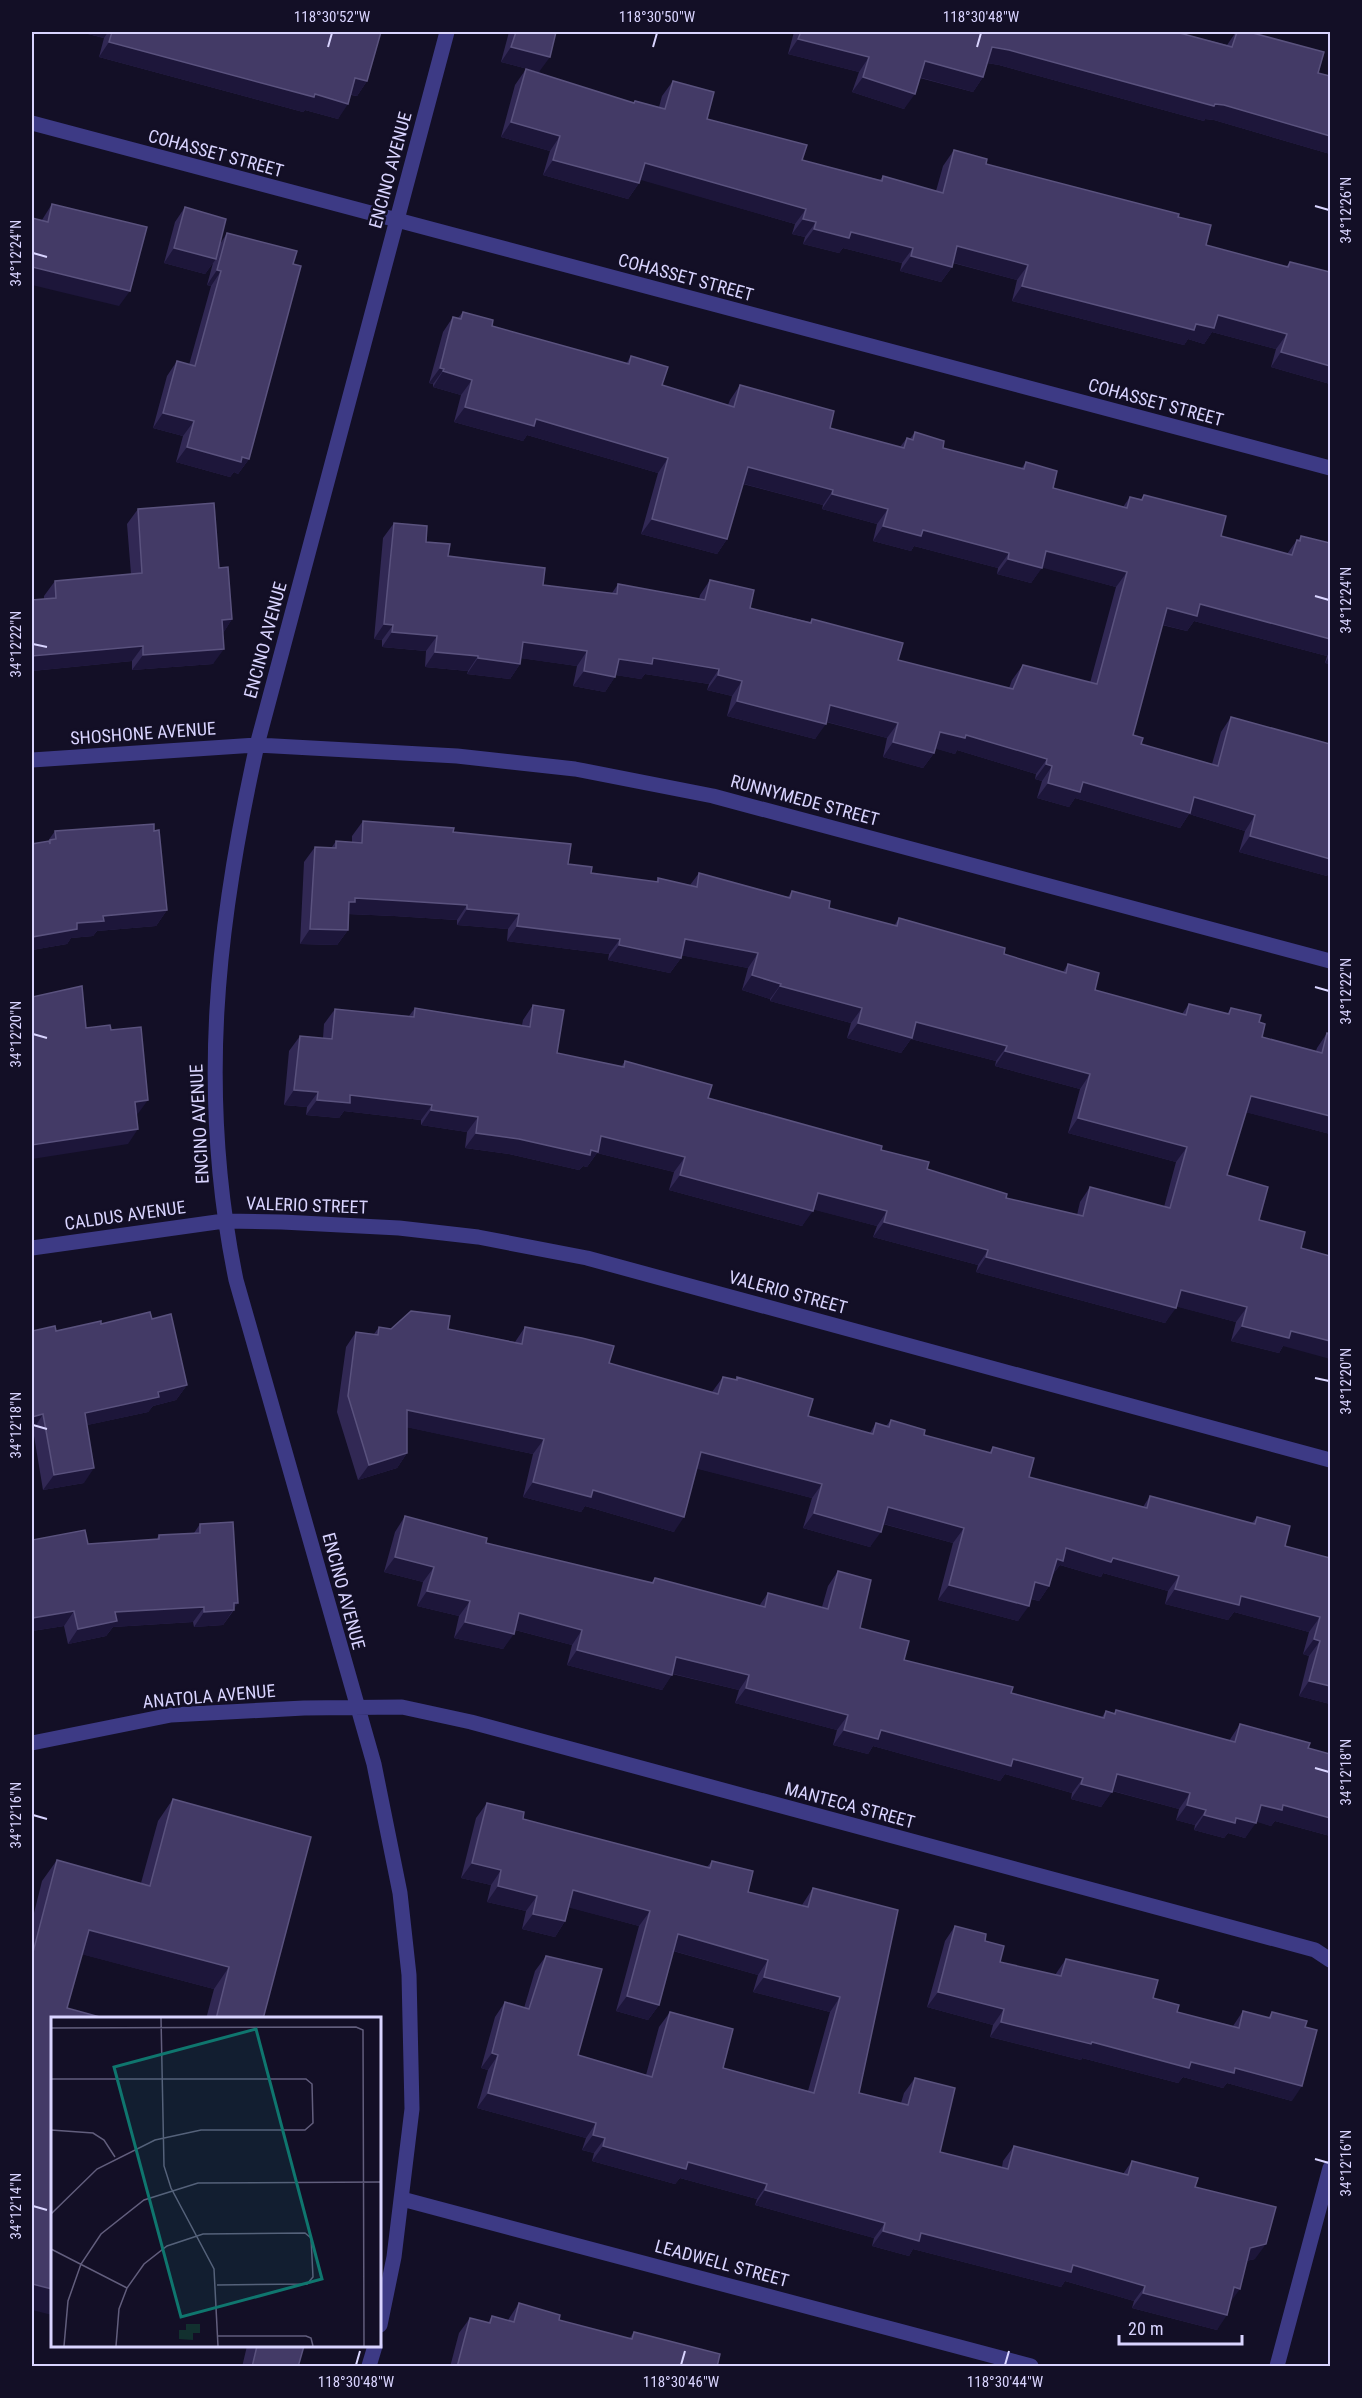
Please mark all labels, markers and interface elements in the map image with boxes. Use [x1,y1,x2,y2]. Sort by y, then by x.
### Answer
text: 118°30'52"W [294,8,371,26]
text: 118°30'50"W [619,8,696,26]
text: 118°30'48"W [943,8,1020,26]
street label: ENCINO AVENUE [364,109,416,231]
street label: COHASSET STREET [146,125,286,181]
text: 34°12'26"N [1337,177,1355,243]
text: 34°12'24"N [7,220,25,286]
street label: COHASSET STREET [616,249,756,305]
street label: COHASSET STREET [1086,374,1226,430]
text: 34°12'24"N [1337,567,1355,633]
street label: ENCINO AVENUE [239,579,291,701]
text: 34°12'22"N [7,611,25,677]
street label: SHOSHONE AVENUE [70,717,216,749]
street label: RUNNYMEDE STREET [729,770,881,830]
text: 34°12'22"N [1337,958,1355,1024]
text: 34°12'20"N [7,1001,25,1067]
street label: ENCINO AVENUE [185,1064,213,1184]
street label: VALERIO STREET [246,1192,368,1218]
street label: CALDUS AVENUE [63,1196,187,1234]
street label: VALERIO STREET [726,1266,850,1318]
text: 34°12'20"N [1337,1348,1355,1414]
text: 34°12'18"N [7,1392,25,1458]
street label: ENCINO AVENUE [318,1530,370,1652]
street label: ANATOLA AVENUE [142,1680,276,1712]
text: 34°12'18"N [1337,1739,1355,1805]
street label: MANTECA STREET [783,1778,917,1832]
text: 34°12'16"N [7,1782,25,1848]
inset map [51,2017,381,2347]
text: 34°12'16"N [1337,2130,1355,2196]
text: 34°12'14"N [7,2173,25,2239]
street label: LEADWELL STREET [653,2235,791,2291]
scale bar [1119,2308,1242,2346]
text: 20 m [1128,2318,1163,2339]
text: 118°30'48"W [318,2373,395,2391]
text: 118°30'46"W [643,2373,720,2391]
text: 118°30'44"W [967,2373,1044,2391]

